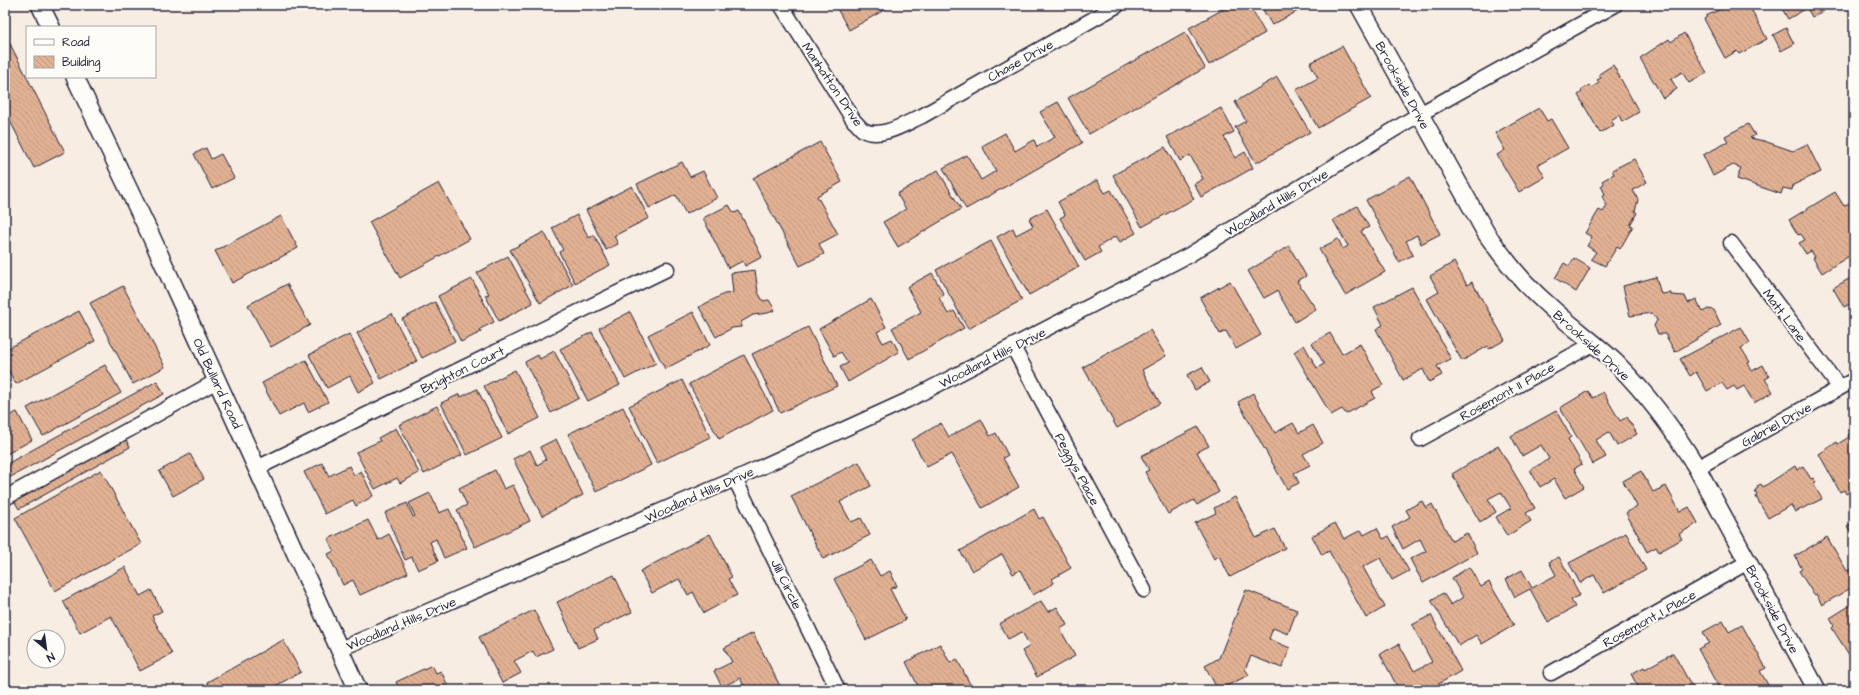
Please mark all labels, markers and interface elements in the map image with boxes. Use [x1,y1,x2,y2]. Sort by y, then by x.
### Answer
legend [26,26,156,78]
text: Road [62,34,90,51]
street label: Chase Drive [984,35,1056,86]
street label: Brookside Drive [1371,38,1434,133]
street label: Manhatton Drive [797,39,867,130]
text: Building [62,54,100,72]
street label: Woodland Hills Drive [1222,165,1332,241]
street label: Matt Lane [1758,285,1810,346]
street label: Brookside Drive [1549,306,1634,385]
street label: Woodland Hills Drive [936,323,1049,393]
street label: Old Bullard Road [188,335,246,432]
street label: Brighton Court [417,341,509,399]
street label: Rosemont II Place [1457,358,1558,425]
street label: Gabriel Drive [1738,398,1815,452]
street label: Peggys Place [1050,430,1104,509]
street label: Woodland Hills Drive [642,463,757,527]
street label: Jill Circle [766,556,806,613]
street label: Brookside Drive [1741,562,1803,657]
street label: Rosemont I Place [1600,586,1699,652]
street label: Woodland Hills Drive [344,593,459,655]
north arrow [26,629,66,669]
text: N [44,649,57,666]

